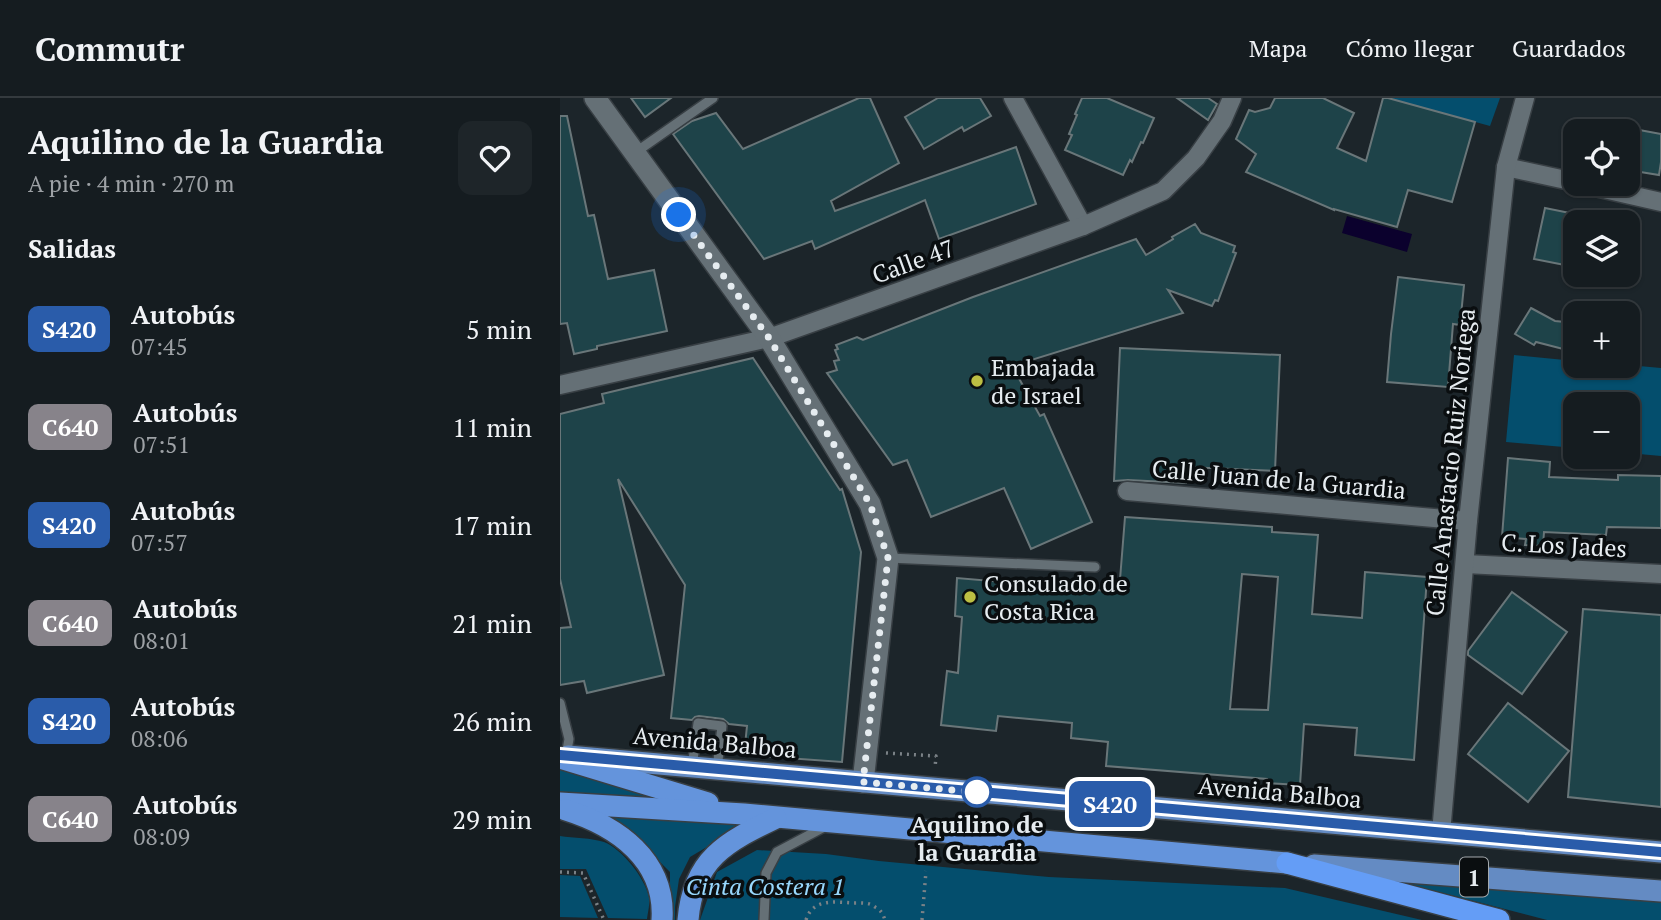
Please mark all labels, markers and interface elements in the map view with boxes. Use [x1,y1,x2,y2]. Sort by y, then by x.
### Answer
text: Commutr [35,27,184,70]
text: Mapa [1249,32,1307,64]
text: Cómo llegar [1345,32,1474,64]
text: Guardados [1512,32,1626,64]
map controls [1563,119,1640,469]
button: locate [1563,119,1640,196]
text: Aquilino de la Guardia [28,120,384,163]
button: heart [458,121,532,195]
text: A pie · 4 min · 270 m [28,168,234,199]
your location [661,197,696,232]
button: layers [1563,210,1640,287]
text: Salidas [28,231,116,265]
street label: Calle 47 [867,231,959,291]
text: Autobús [131,297,235,331]
button: + [1563,301,1640,378]
street label: Calle Anastacio Ruiz Noriega [1418,307,1482,617]
text: 5 min [466,312,532,346]
text: S420 [42,313,96,345]
text: 07:45 [131,331,188,362]
place label: Embajada de Israel [991,351,1095,411]
marker: Embajada de Israel [969,373,985,389]
button: − [1563,392,1640,469]
text: Autobús [133,395,237,429]
text: 11 min [452,410,532,444]
text: C640 [42,411,98,443]
text: 07:51 [133,429,190,460]
street label: Calle Juan de la Guardia [1151,452,1407,506]
text: Autobús [131,493,235,527]
text: 17 min [452,508,532,542]
text: S420 [42,509,96,541]
street label: C. Los Jades [1500,526,1628,564]
text: 07:57 [131,527,188,558]
place label: Consulado de Costa Rica [984,567,1128,627]
marker: Consulado de Costa Rica [962,589,978,605]
text: Autobús [133,591,237,625]
text: 21 min [452,606,532,640]
text: C640 [42,607,98,639]
text: 08:01 [133,625,190,656]
text: Autobús [131,689,235,723]
text: 26 min [452,704,532,738]
text: S420 [42,705,96,737]
street label: Avenida Balboa [632,719,798,765]
text: 08:06 [131,723,188,754]
street label: Avenida Balboa [1197,769,1363,815]
marker: Aquilino de la Guardia [962,777,992,807]
line badge: S420 [1061,781,1159,827]
text: Autobús [133,787,237,821]
text: S420 [1083,788,1137,820]
text: 29 min [452,802,532,836]
text: C640 [42,803,98,835]
place label: Aquilino de la Guardia [910,808,1044,868]
text: 08:09 [133,821,190,852]
road number: 1 [1460,858,1488,897]
park label: Cinta Costera 1 [686,870,844,902]

